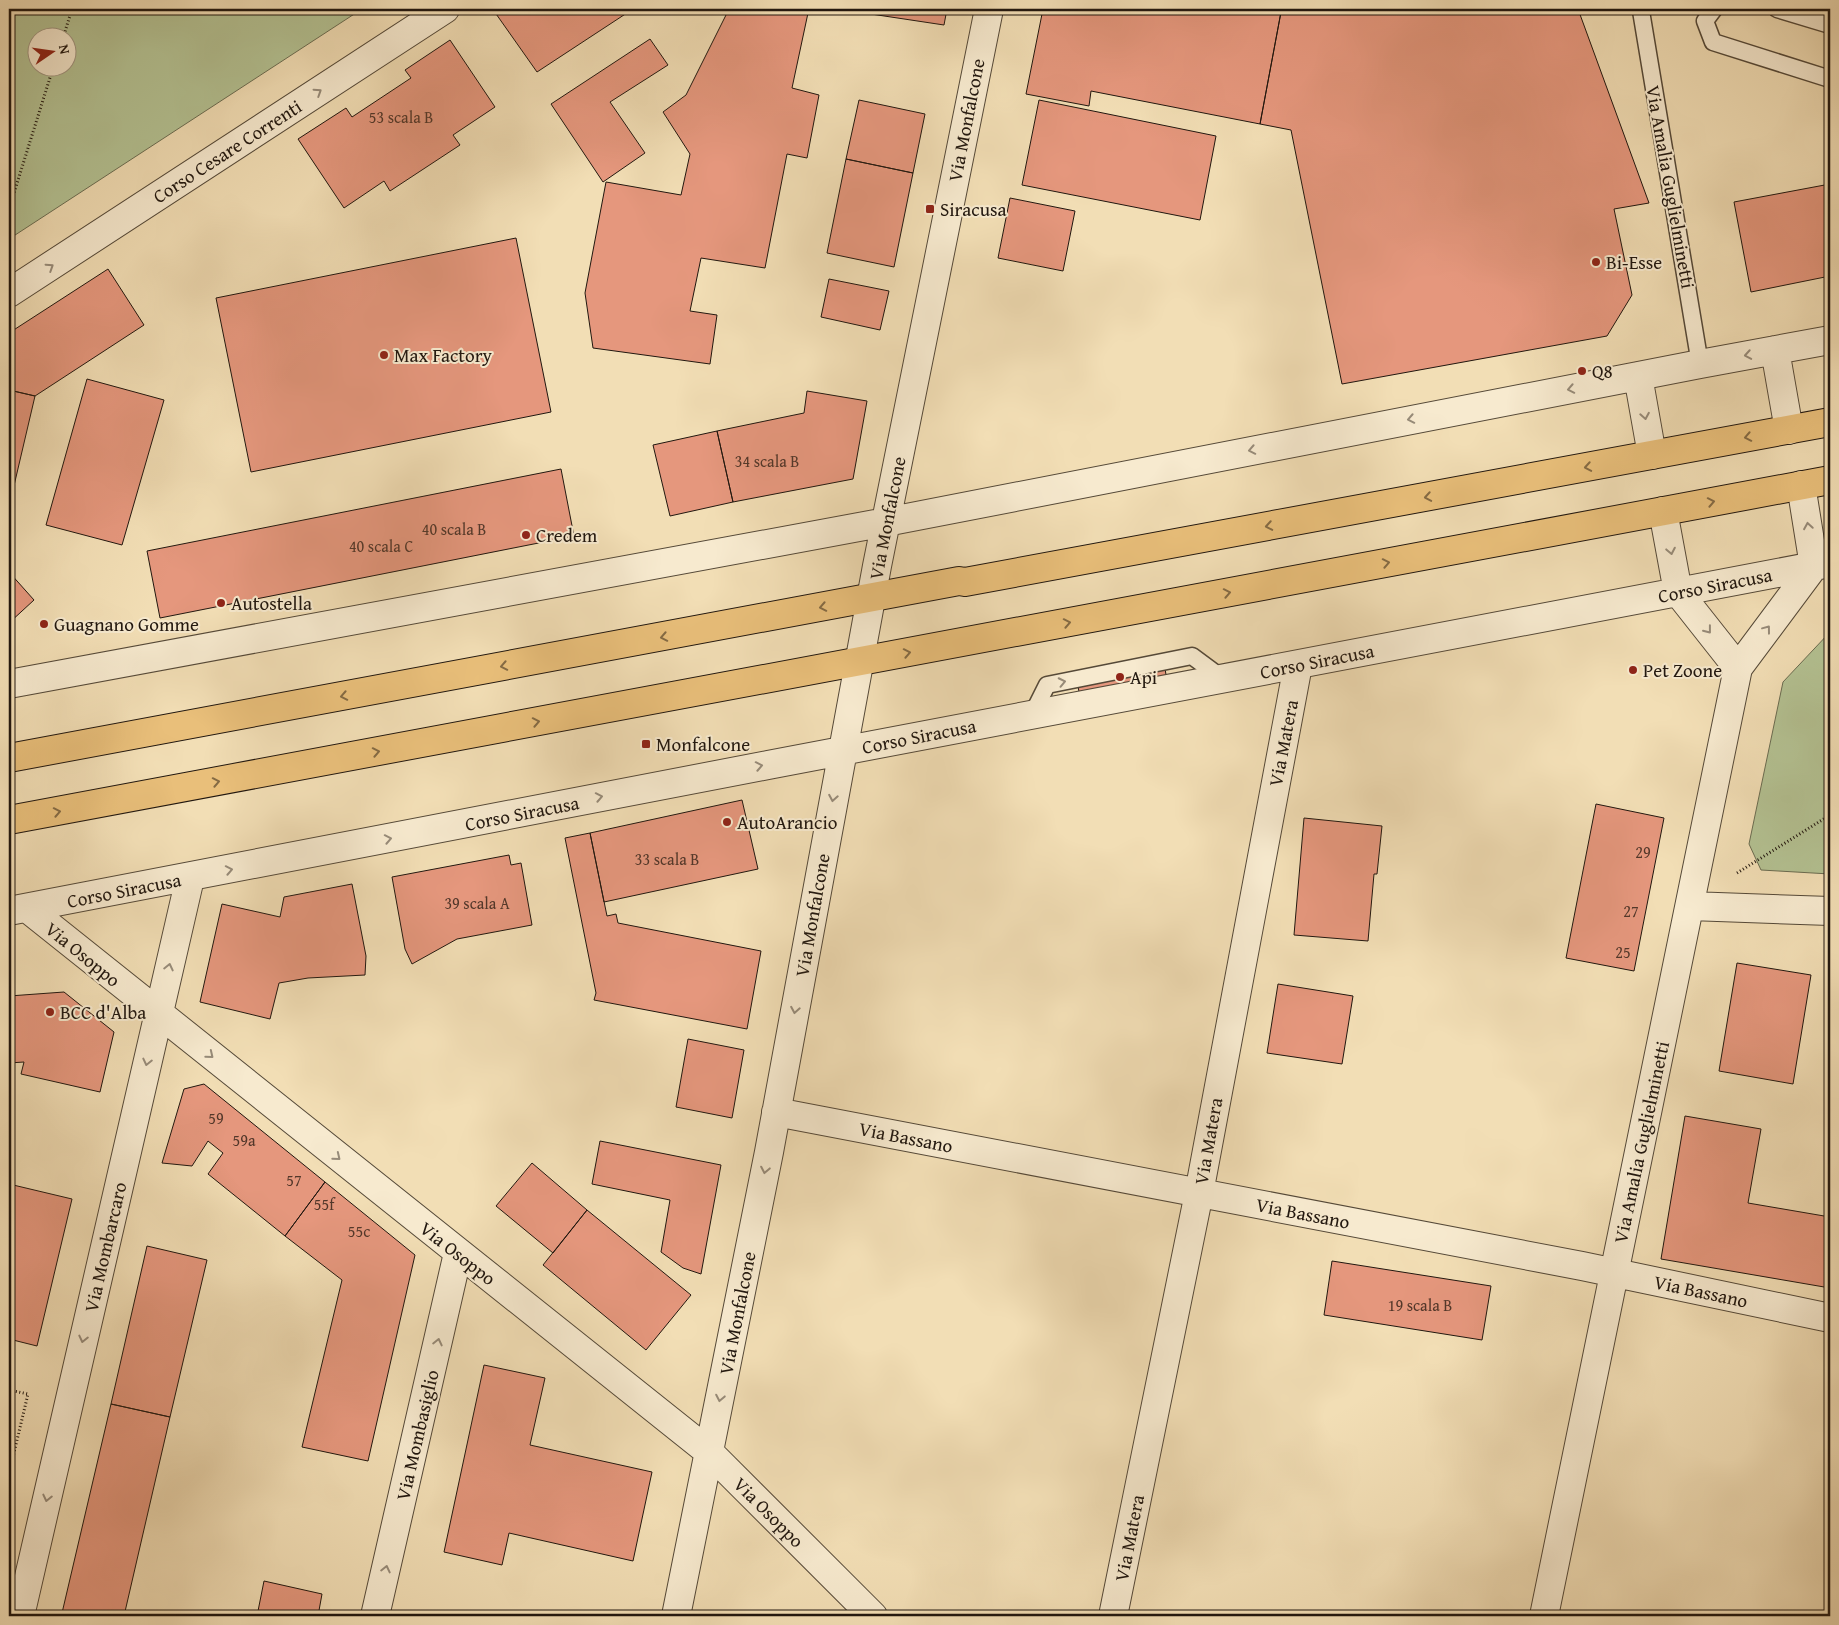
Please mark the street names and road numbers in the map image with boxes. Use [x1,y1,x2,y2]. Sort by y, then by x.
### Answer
street label: Via Monfalcone [940,56,992,184]
street label: Via Amalia Guglielminetti [1639,83,1703,291]
street label: Corso Cesare Correnti [147,92,307,210]
street label: Via Monfalcone [861,454,913,582]
street label: Corso Siracusa [1656,560,1774,610]
street label: Corso Siracusa [1258,636,1376,686]
street label: Via Matera [1261,697,1305,789]
street label: Corso Siracusa [860,711,978,761]
street label: Corso Siracusa [463,788,581,838]
street label: Via Monfalcone [787,851,837,979]
street label: Corso Siracusa [65,865,183,915]
street label: Via Osoppo [39,915,127,993]
street label: Via Amalia Guglielminetti [1606,1038,1676,1246]
street label: Via Matera [1187,1095,1229,1187]
street label: Via Bassano [857,1114,955,1160]
street label: Via Mombarcaro [76,1179,134,1315]
street label: Via Bassano [1254,1190,1352,1236]
street label: Via Osoppo [414,1214,502,1292]
street label: Via Monfalcone [711,1249,763,1377]
street label: Via Bassano [1652,1267,1750,1315]
street label: Via Mombasiglio [388,1367,446,1503]
street label: Via Osoppo [727,1470,811,1554]
street label: Via Matera [1107,1492,1151,1584]

